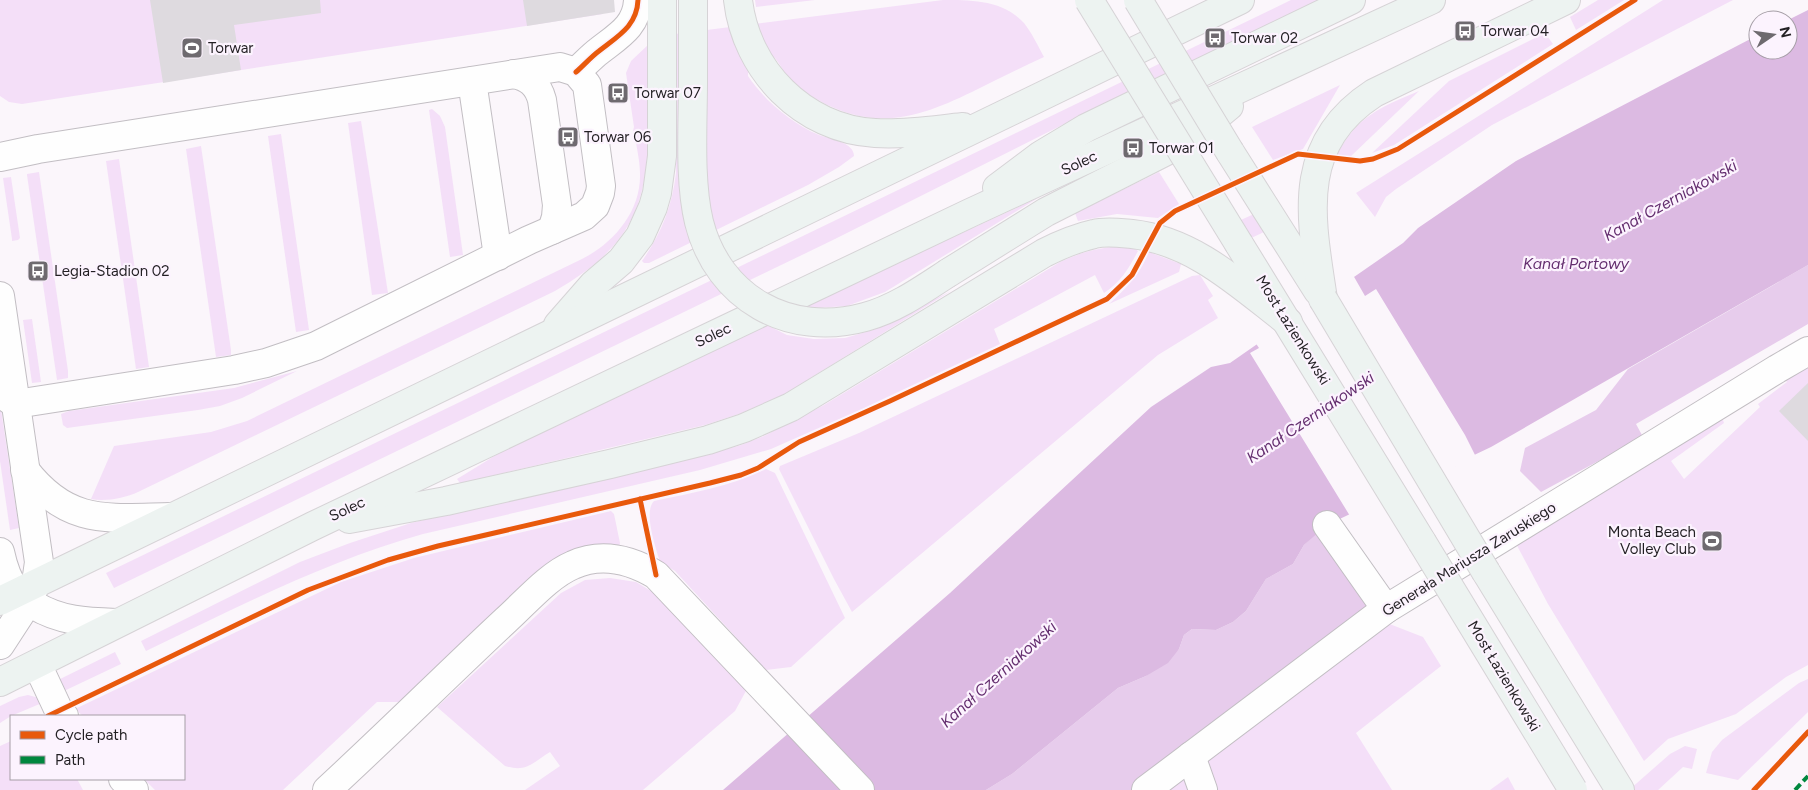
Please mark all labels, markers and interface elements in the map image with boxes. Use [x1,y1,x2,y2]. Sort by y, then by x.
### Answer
north arrow [1748,10,1798,60]
bus stop icon: Torwar 04 [1453,19,1477,43]
place label: Torwar 04 [1481,22,1549,40]
text: N [1776,25,1795,39]
bus stop icon: Torwar 02 [1203,26,1227,50]
place label: Torwar 02 [1231,29,1298,47]
sports icon: Torwar [180,36,204,60]
place label: Torwar [208,39,253,57]
bus stop icon: Torwar 07 [606,81,630,105]
place label: Torwar 07 [634,84,701,102]
bus stop icon: Torwar 06 [556,125,580,149]
place label: Torwar 06 [584,128,652,146]
bus stop icon: Torwar 01 [1121,136,1145,160]
place label: Torwar 01 [1149,139,1214,157]
street label: Solec [1058,147,1100,179]
water label: Kanał Czerniakowski [1600,156,1741,245]
water label: Kanał Portowy [1523,254,1630,273]
bus stop icon: Legia-Stadion 02 [26,259,50,283]
place label: Legia-Stadion 02 [54,262,170,280]
street label: Most Łazienkowski [1252,272,1334,388]
street label: Solec [692,319,734,351]
water label: Kanał Czerniakowski [1243,368,1378,467]
street label: Solec [326,493,368,525]
street label: Generała Mariusza Zaruskiego [1379,498,1559,620]
place label: Monta Beach Volley Club [1608,523,1696,558]
sports icon: Monta Beach Volley Club [1700,529,1724,553]
water label: Kanał Czerniakowski [936,617,1061,732]
street label: Most Łazienkowski [1464,617,1544,735]
legend [10,715,185,780]
text: Cycle path [55,726,127,744]
text: Path [55,751,85,769]

